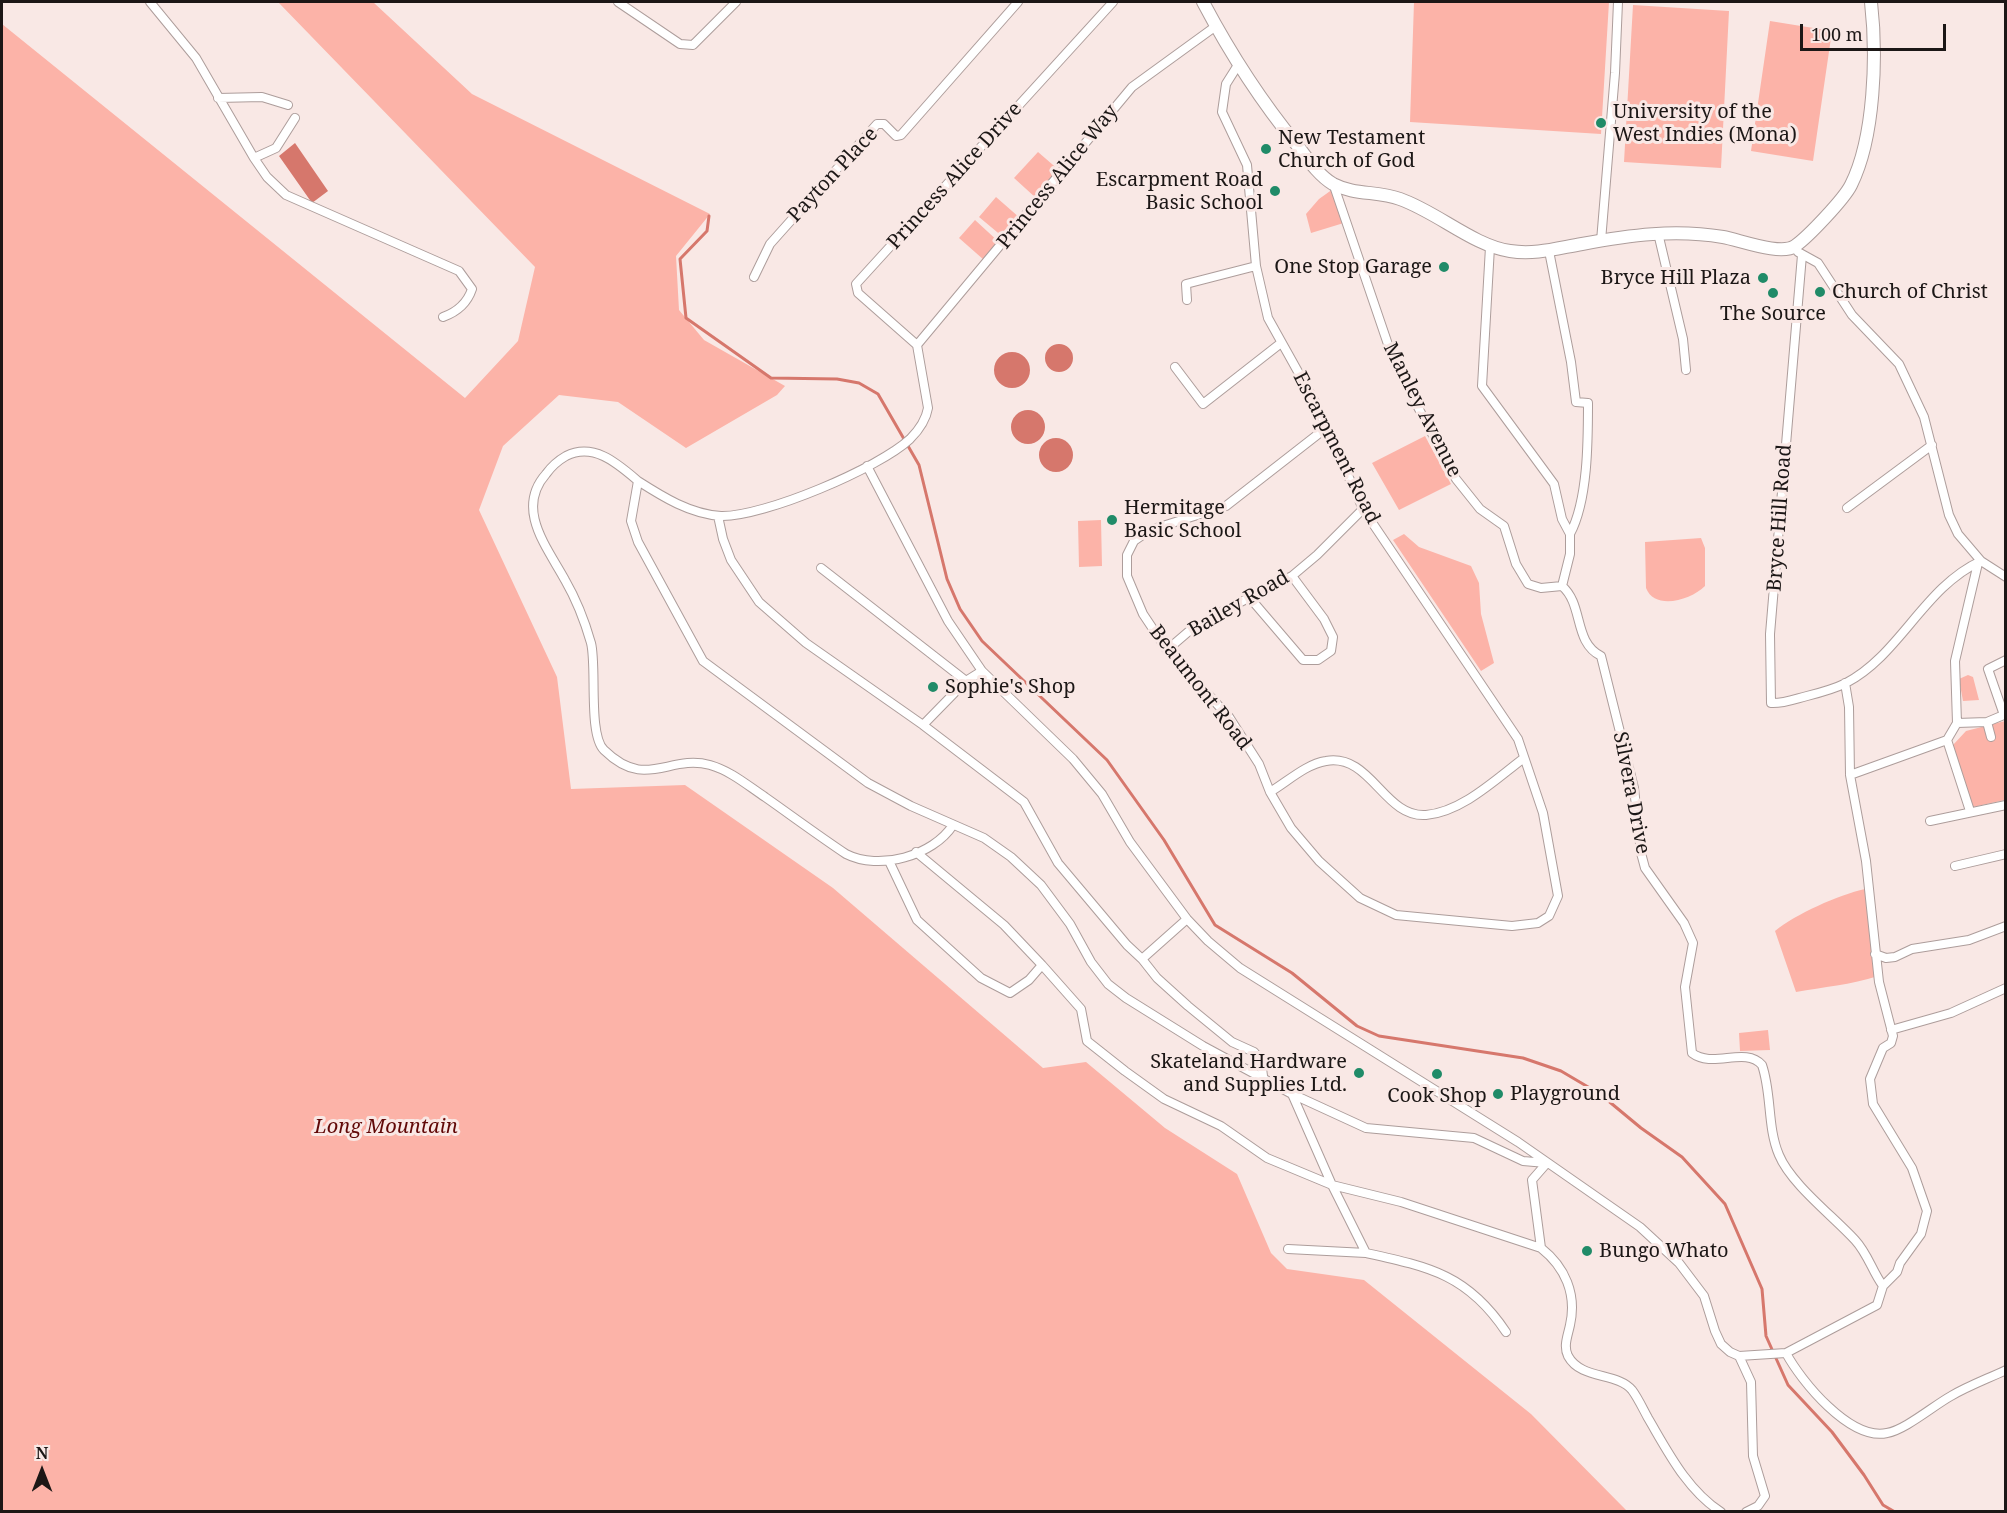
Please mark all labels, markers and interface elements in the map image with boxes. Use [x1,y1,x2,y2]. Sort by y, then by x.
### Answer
scale bar [1803,12,1948,50]
text: 100 m [1811,22,1863,46]
street label: Princess Alice Drive [883,97,1027,255]
street label: Princess Alice Way [992,100,1124,254]
place label: University of the West Indies (Mona) [1613,100,1797,147]
marker: University of the West Indies (Mona) [1594,116,1608,130]
street label: Payton Place [783,123,883,227]
place label: New Testament Church of God [1278,126,1425,173]
marker: New Testament Church of God [1259,142,1273,156]
place label: Escarpment Road Basic School [1096,168,1263,215]
marker: Escarpment Road Basic School [1268,184,1282,198]
place label: One Stop Garage [1274,255,1432,279]
marker: One Stop Garage [1437,260,1451,274]
place label: Bryce Hill Plaza [1601,266,1751,290]
marker: Bryce Hill Plaza [1756,271,1770,285]
place label: Church of Christ [1832,280,1988,304]
marker: Church of Christ [1813,285,1827,299]
marker: The Source [1766,286,1780,300]
place label: The Source [1720,302,1826,326]
street label: Manley Avenue [1378,339,1466,481]
street label: Escarpment Road [1287,368,1385,528]
street label: Bryce Hill Road [1763,444,1797,592]
place label: Hermitage Basic School [1124,496,1241,543]
marker: Hermitage Basic School [1105,513,1119,527]
street label: Bailey Road [1184,566,1294,642]
street label: Beaumont Road [1144,621,1256,755]
place label: Sophie's Shop [945,675,1076,699]
marker: Sophie's Shop [926,680,940,694]
street label: Silvera Drive [1607,730,1655,856]
place label: Skateland Hardware and Supplies Ltd. [1150,1050,1347,1097]
marker: Skateland Hardware and Supplies Ltd. [1352,1066,1366,1080]
marker: Cook Shop [1430,1067,1444,1081]
place label: Playground [1510,1082,1620,1106]
place label: Cook Shop [1387,1084,1487,1108]
marker: Playground [1491,1087,1505,1101]
park label: Long Mountain [314,1115,458,1139]
place label: Bungo Whato [1599,1239,1729,1263]
marker: Bungo Whato [1580,1244,1594,1258]
north arrow [12,1441,72,1501]
text: N [36,1442,48,1464]

